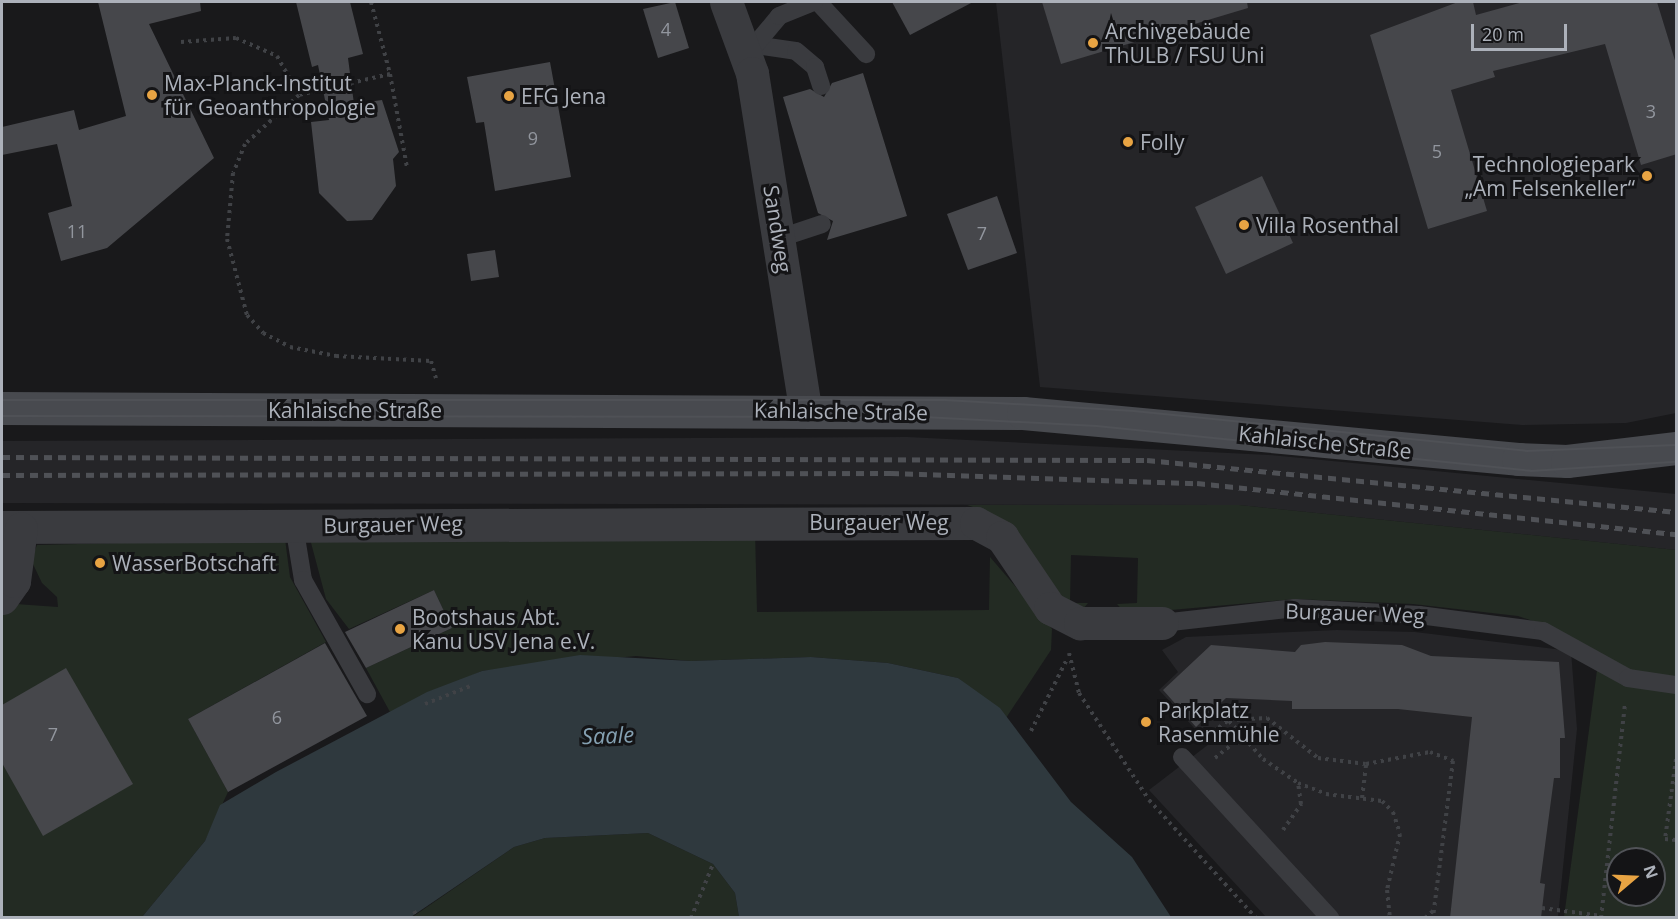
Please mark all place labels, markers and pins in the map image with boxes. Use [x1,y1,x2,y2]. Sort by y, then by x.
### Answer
place label: Archivgebäude ThULB / FSU Uni [1105,18,1264,68]
marker: Archivgebäude ThULB / FSU Uni [1086,36,1100,50]
place label: Max-Planck-Institut für Geoanthropologie [164,70,376,120]
place label: EFG Jena [521,83,606,109]
marker: Max-Planck-Institut für Geoanthropologie [145,88,159,102]
marker: EFG Jena [502,89,516,103]
place label: Folly [1140,129,1185,155]
marker: Folly [1121,135,1135,149]
place label: Technologiepark „Am Felsenkeller“ [1465,151,1635,201]
marker: Technologiepark „Am Felsenkeller“ [1640,169,1654,183]
place label: Villa Rosenthal [1256,212,1399,238]
marker: Villa Rosenthal [1237,218,1251,232]
place label: WasserBotschaft [112,550,276,576]
marker: WasserBotschaft [93,556,107,570]
place label: Bootshaus Abt. Kanu USV Jena e.V. [412,604,595,654]
marker: Bootshaus Abt. Kanu USV Jena e.V. [393,622,407,636]
place label: Parkplatz Rasenmühle [1158,697,1280,747]
marker: Parkplatz Rasenmühle [1139,715,1153,729]

